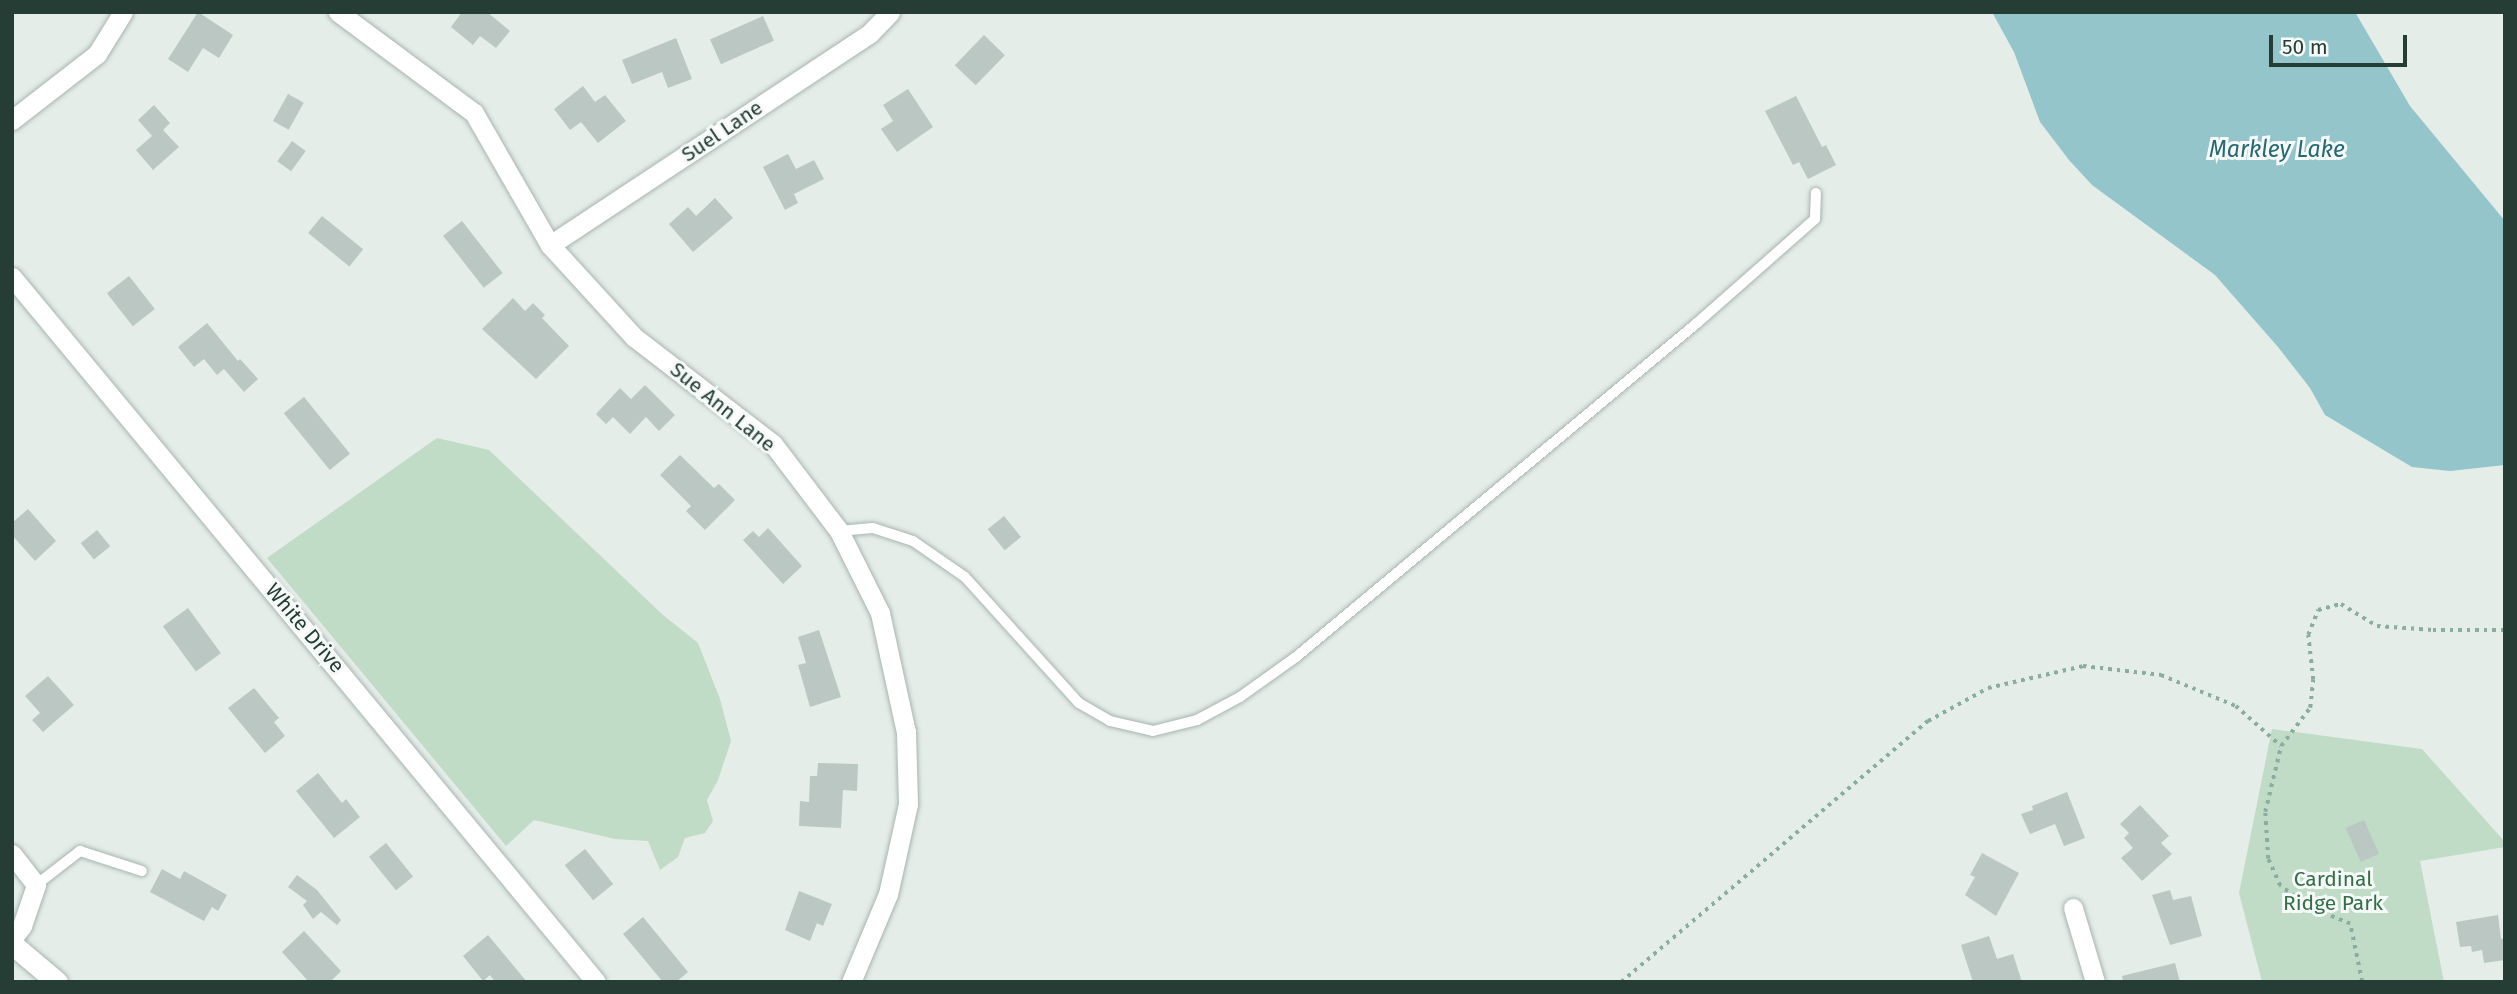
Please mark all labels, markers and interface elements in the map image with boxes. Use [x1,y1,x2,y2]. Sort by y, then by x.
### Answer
scale bar [2272,21,2410,65]
text: 50 m [2282,34,2328,60]
street label: Suel Lane [677,95,767,167]
water label: Markley Lake [2209,135,2345,163]
street label: Sue Ann Lane [665,357,781,457]
street label: White Drive [260,578,350,678]
park label: Cardinal Ridge Park [2283,866,2383,916]

